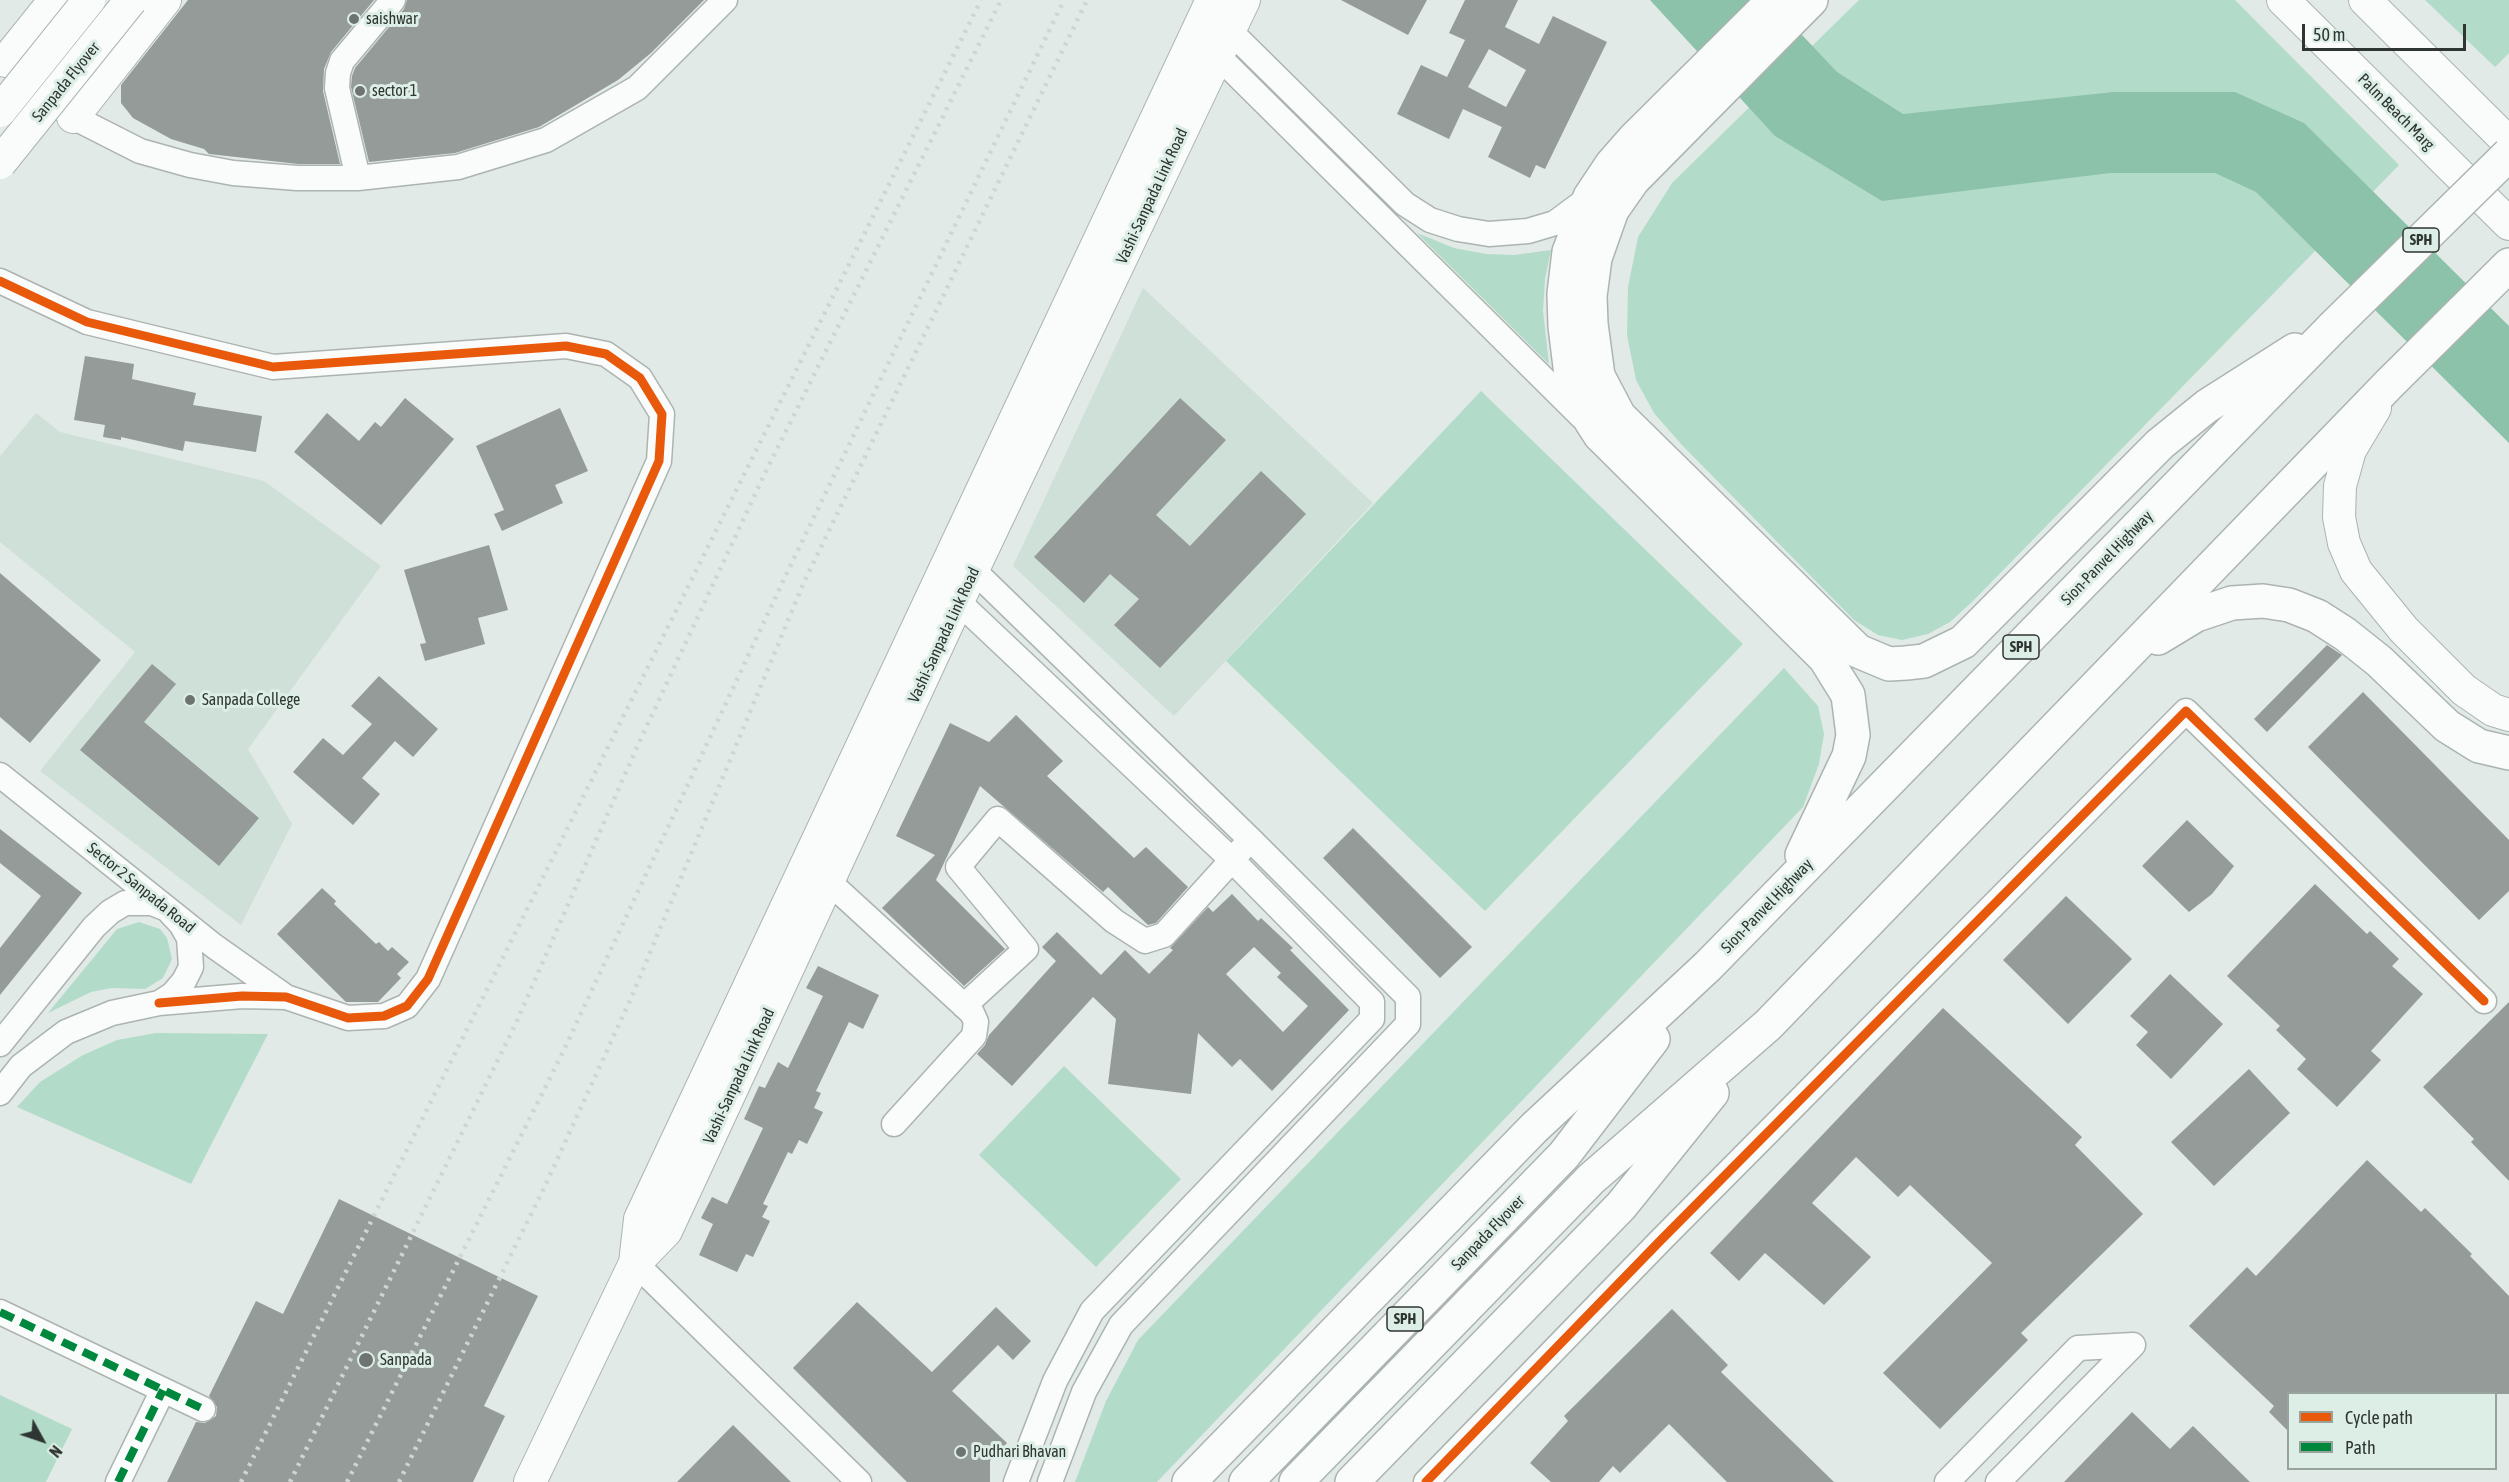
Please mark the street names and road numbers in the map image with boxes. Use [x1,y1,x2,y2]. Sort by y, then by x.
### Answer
street label: Sanpada Flyover [28,38,104,126]
street label: Palm Beach Marg [2354,70,2438,154]
street label: Vashi-Sanpada Link Road [1112,125,1192,267]
road number: SPH [2403,228,2439,252]
street label: Sion-Panvel Highway [2057,507,2157,609]
street label: Vashi-Sanpada Link Road [904,564,984,706]
road number: SPH [2003,635,2039,659]
street label: Sector 2 Sanpada Road [83,839,199,937]
street label: Sion-Panvel Highway [1717,855,1817,957]
street label: Vashi-Sanpada Link Road [699,1005,779,1147]
street label: Sanpada Flyover [1447,1191,1529,1275]
road number: SPH [1387,1307,1423,1331]

